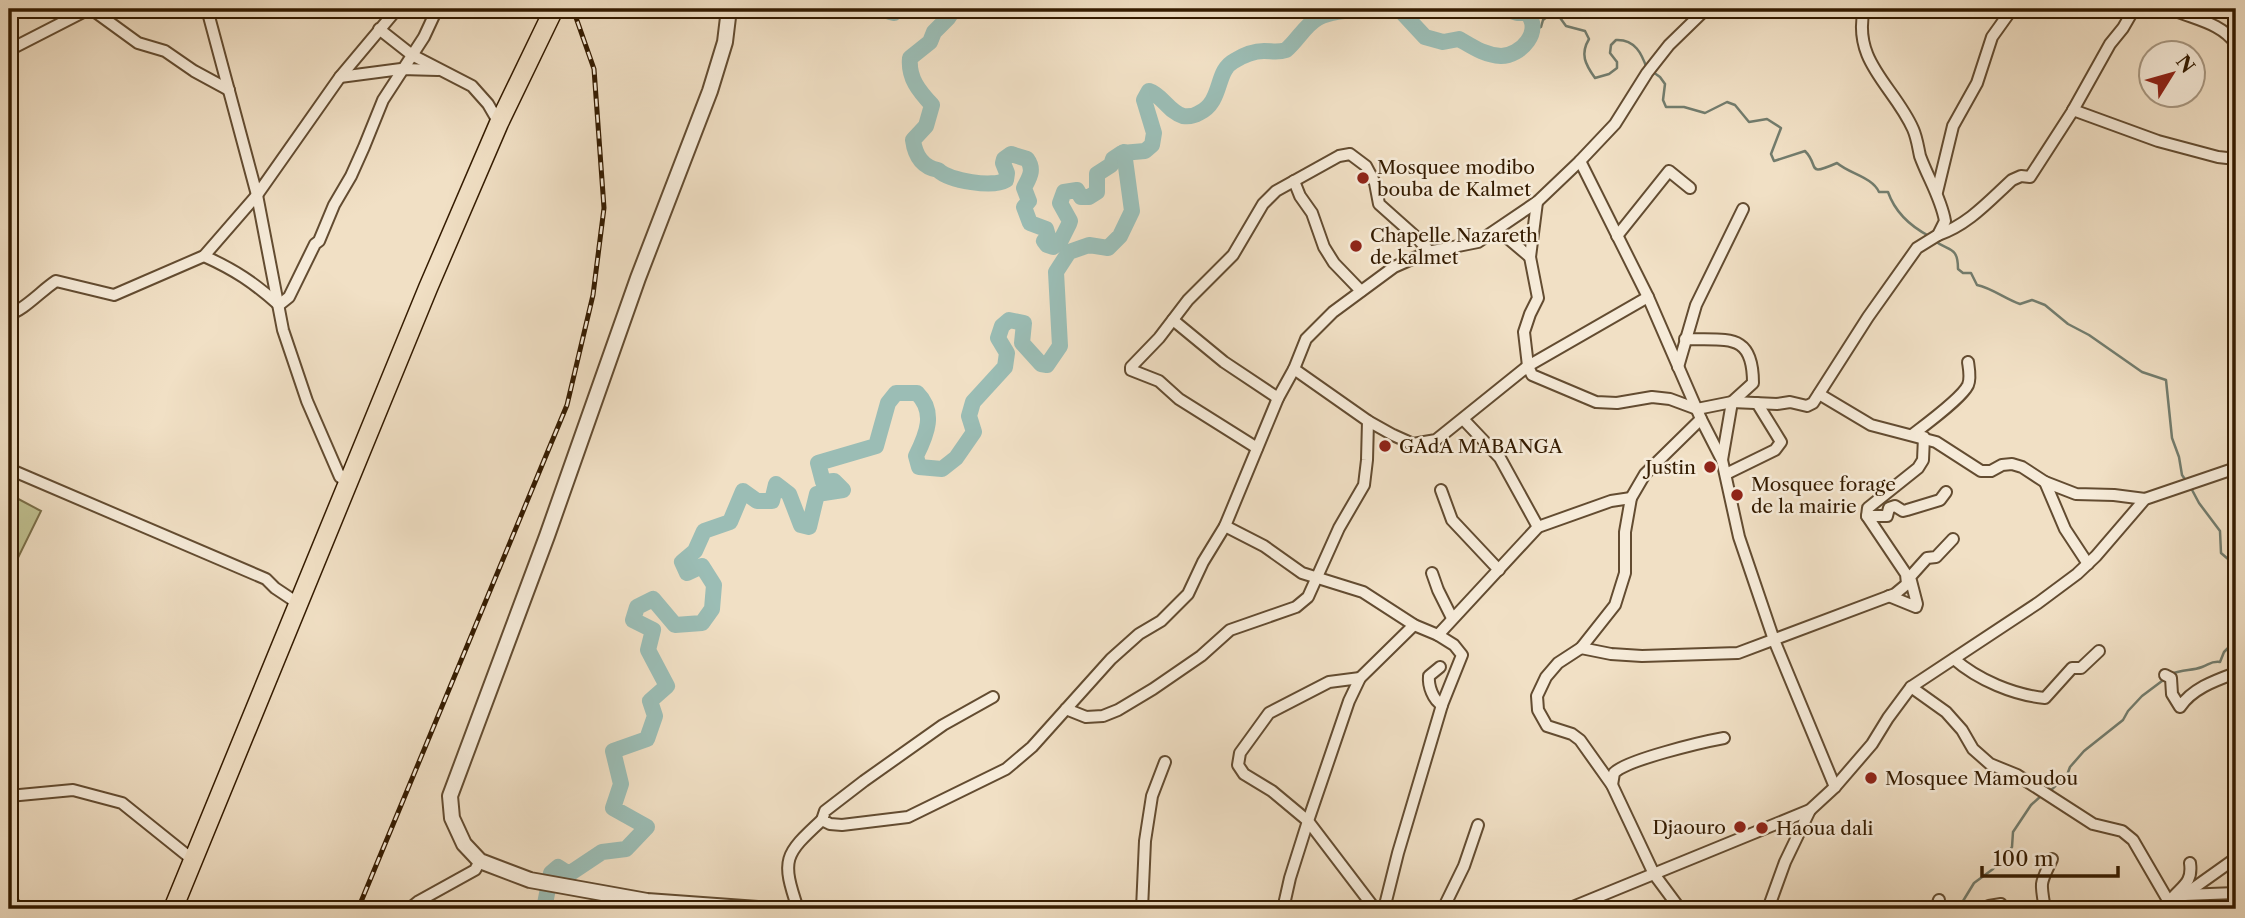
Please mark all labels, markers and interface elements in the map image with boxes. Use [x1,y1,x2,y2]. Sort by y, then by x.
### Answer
north arrow [2136,38,2206,108]
text: N [2171,51,2199,78]
place label: Mosquee modibo bouba de Kalmet [1377,156,1535,201]
marker: Mosquee modibo bouba de Kalmet [1355,170,1371,186]
place label: Chapelle Nazareth de kalmet [1370,224,1538,269]
marker: Chapelle Nazareth de kalmet [1348,238,1364,254]
place label: GAdA MABANGA [1399,435,1564,458]
marker: GAdA MABANGA [1377,438,1393,454]
place label: Justin [1642,456,1696,479]
marker: Justin [1702,459,1718,475]
place label: Mosquee forage de la mairie [1751,473,1896,518]
marker: Mosquee forage de la mairie [1729,487,1745,503]
place label: Mosquee Mamoudou [1885,767,2078,790]
marker: Mosquee Mamoudou [1863,770,1879,786]
place label: Djaouro [1652,816,1726,839]
place label: Haoua dali [1776,817,1874,840]
marker: Djaouro [1732,819,1748,835]
marker: Haoua dali [1754,820,1770,836]
scale bar [1982,834,2119,878]
text: 100 m [1993,846,2054,871]

